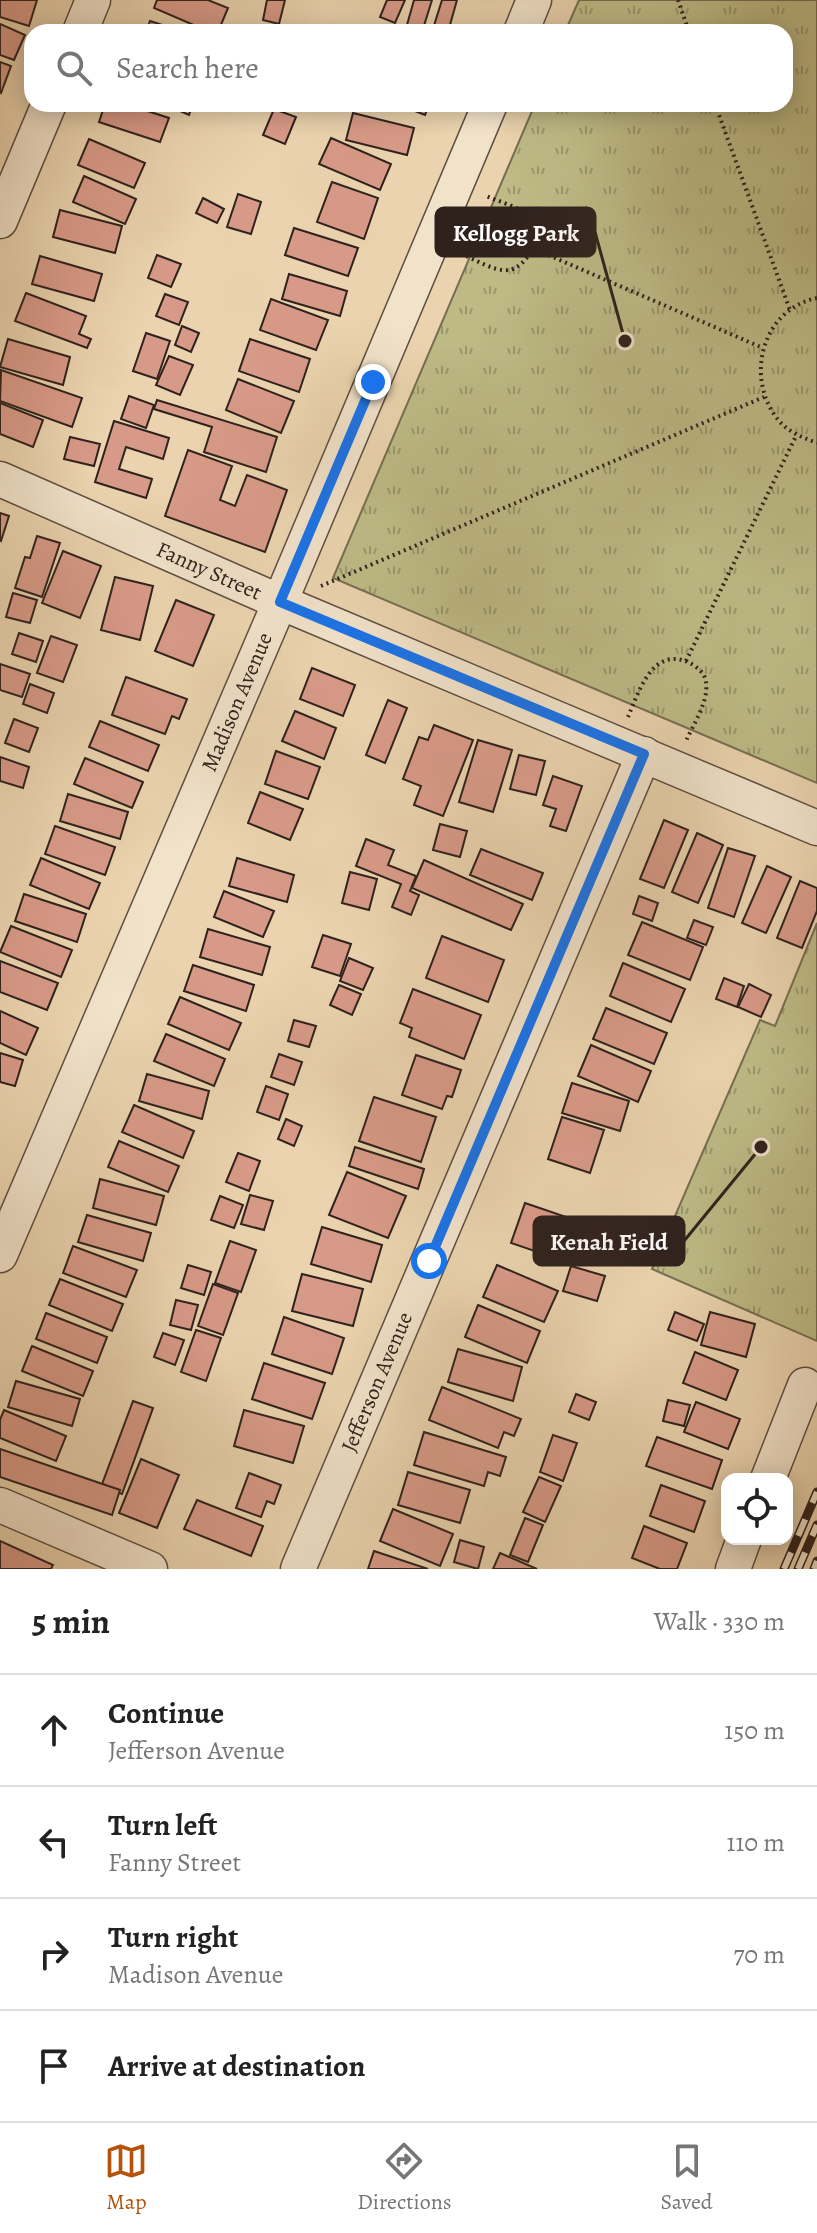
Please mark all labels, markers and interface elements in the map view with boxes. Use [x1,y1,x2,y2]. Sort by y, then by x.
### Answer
search box [24,24,793,112]
icon: search [52,46,96,90]
text: Search here [116,48,259,88]
callout: Kellogg Park [436,208,595,256]
text: Kellogg Park [453,217,580,249]
route end [355,364,391,400]
street label: Fanny Street [151,534,267,608]
street label: Madison Avenue [194,628,280,776]
callout: Kenah Field [534,1217,684,1265]
text: Kenah Field [550,1226,668,1258]
route start [411,1243,447,1279]
street label: Jefferson Avenue [334,1307,420,1457]
map controls [721,1473,793,1545]
button: locate [721,1473,793,1545]
text: 5 min [32,1598,110,1645]
text: Walk · 330 m [654,1604,785,1639]
text: Continue [108,1693,224,1733]
icon: ahead [32,1708,76,1752]
text: 150 m [724,1713,785,1748]
text: Jefferson Avenue [108,1733,285,1768]
text: Turn left [108,1805,217,1845]
icon: left [32,1820,76,1864]
text: 110 m [727,1825,785,1860]
text: Fanny Street [108,1845,241,1880]
text: Turn right [108,1917,238,1957]
icon: right [32,1932,76,1976]
text: 70 m [733,1937,785,1972]
text: Madison Avenue [108,1957,283,1992]
icon: arrive [32,2044,76,2088]
text: Arrive at destination [108,2046,365,2086]
tab: Map [104,2139,148,2217]
tab: Directions [357,2139,452,2217]
tab: Saved [660,2139,713,2217]

